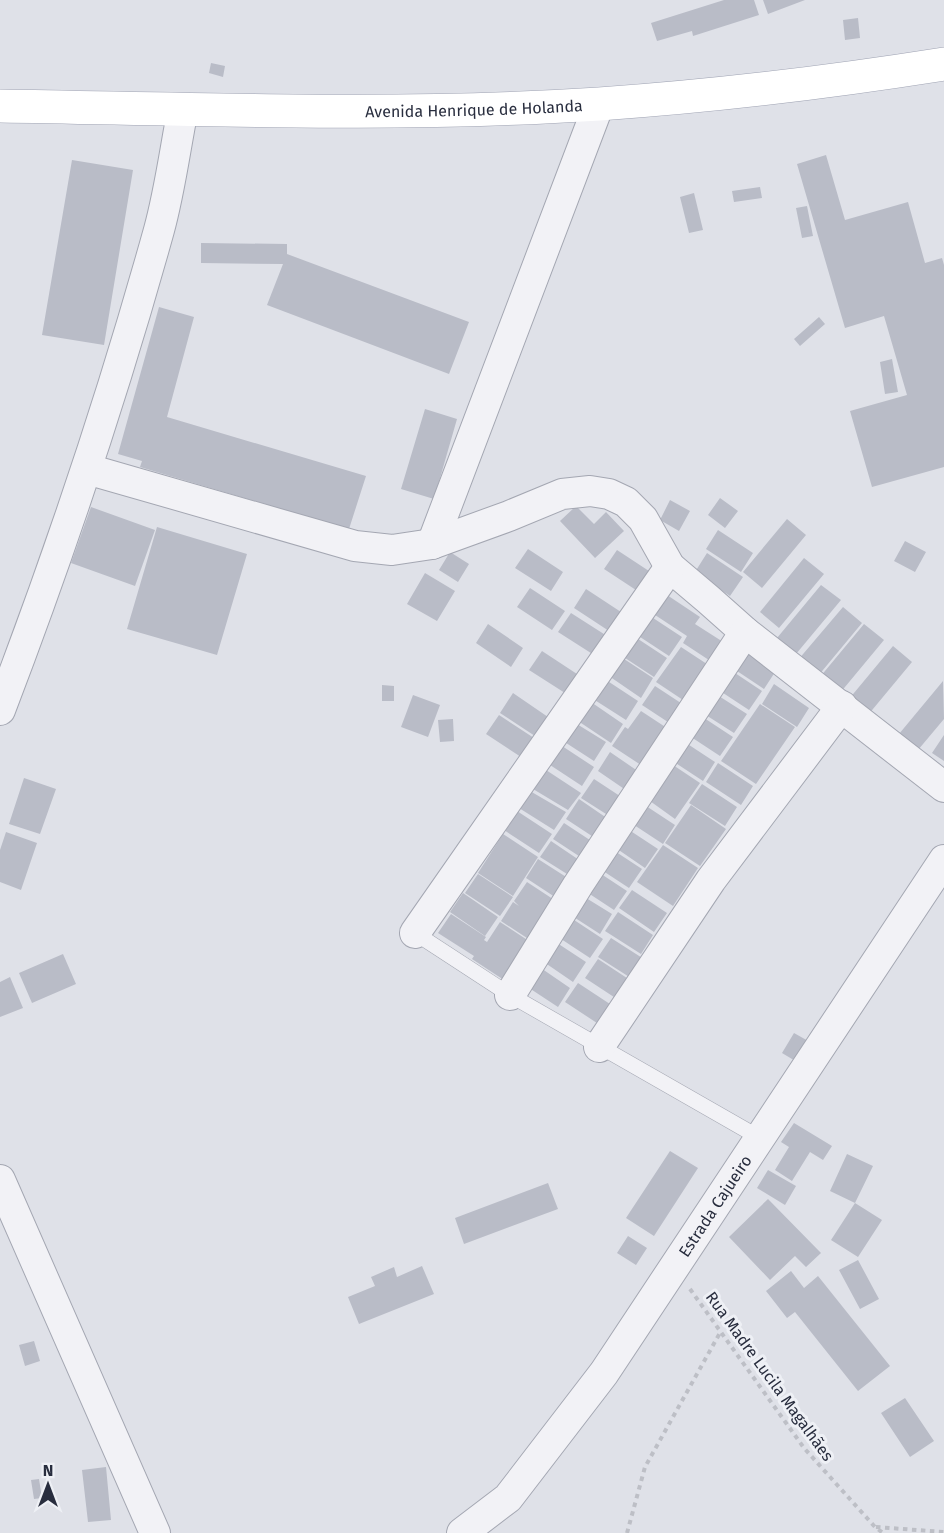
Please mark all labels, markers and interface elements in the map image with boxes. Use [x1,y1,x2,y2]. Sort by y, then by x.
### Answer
street label: Avenida Henrique de Holanda [365,96,583,121]
street label: Estrada Cajueiro [675,1152,756,1261]
street label: Rua Madre Lucila Magalhães [702,1288,837,1465]
north arrow [18,1455,78,1515]
text: N [43,1461,53,1480]

